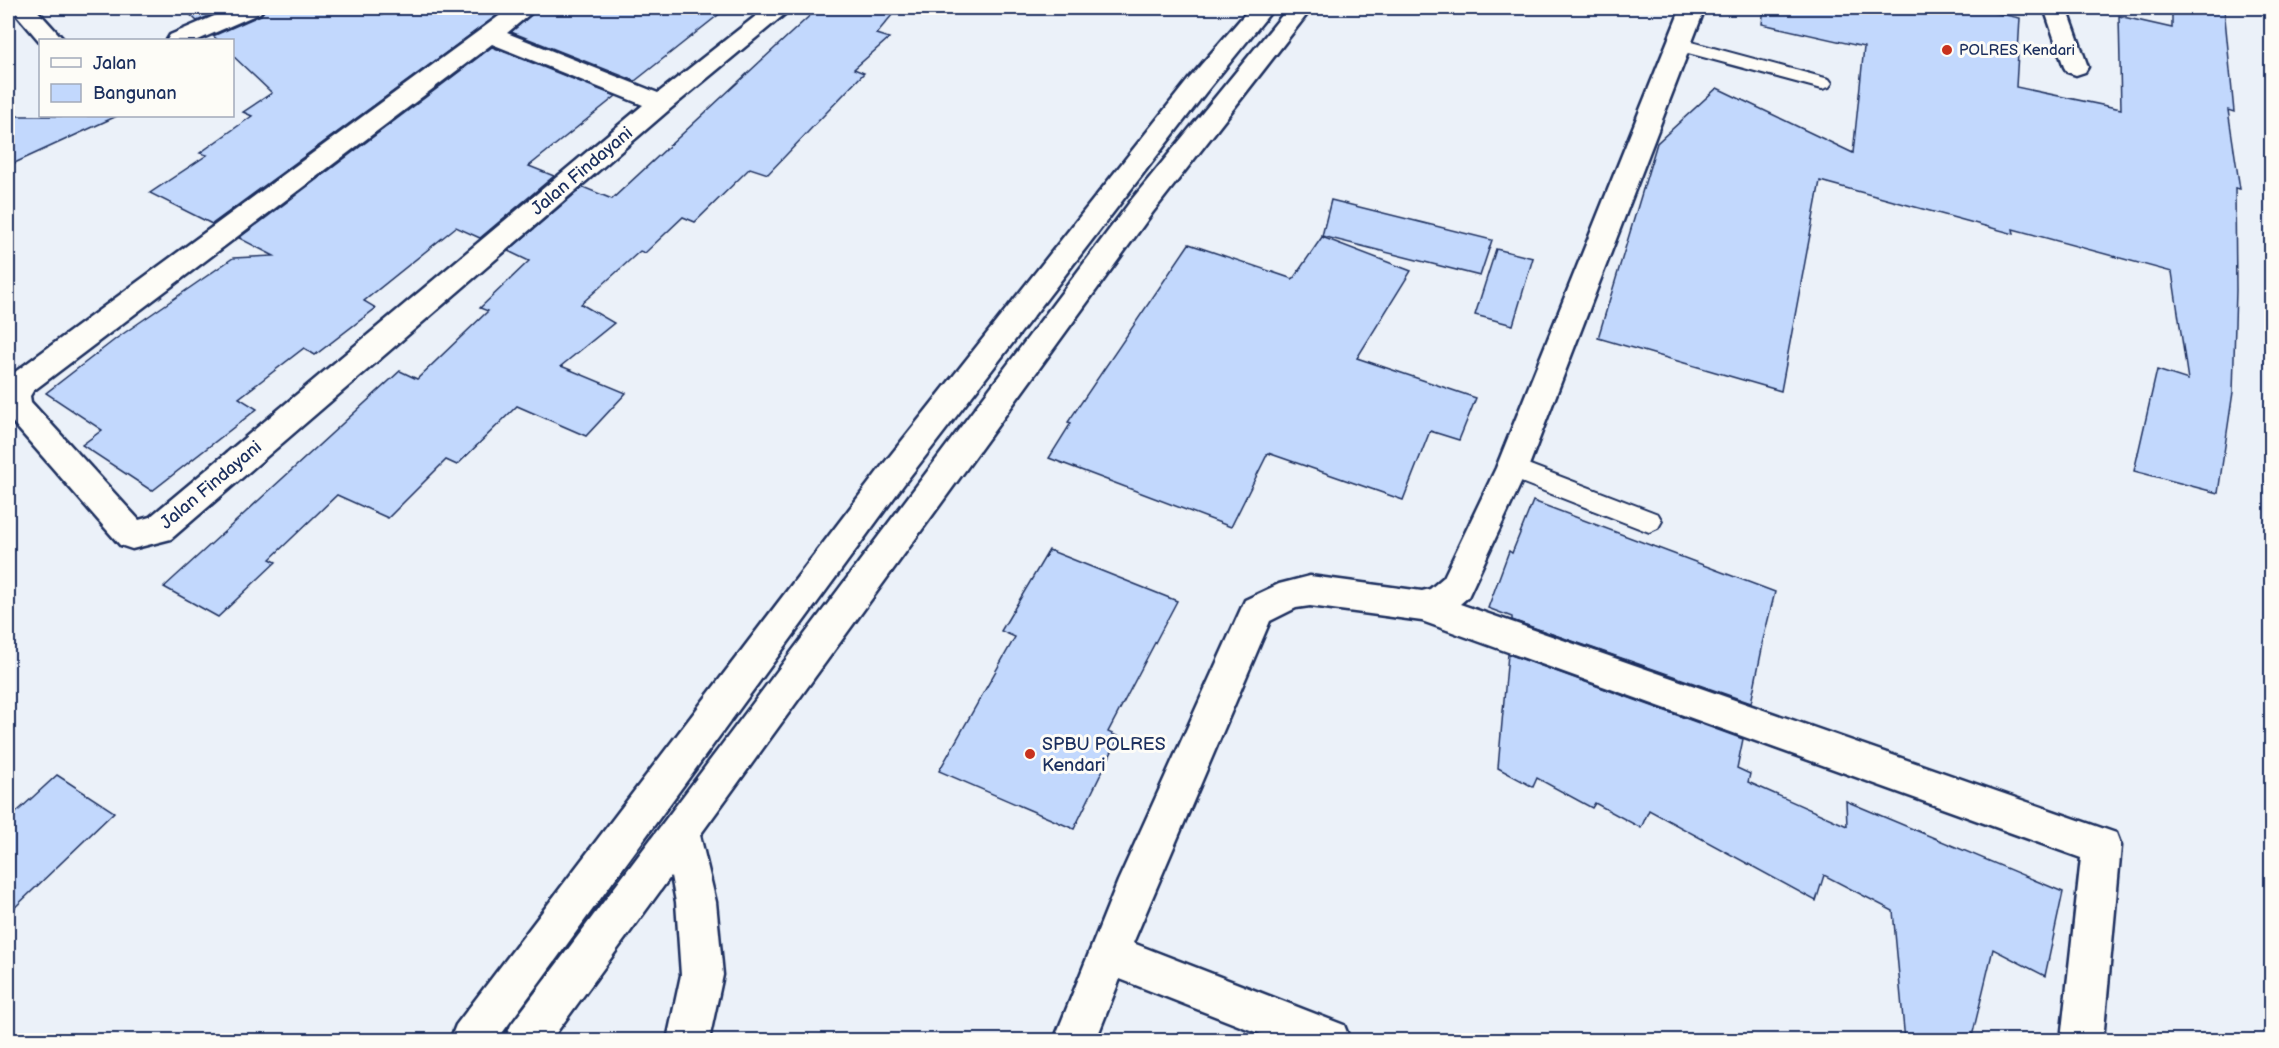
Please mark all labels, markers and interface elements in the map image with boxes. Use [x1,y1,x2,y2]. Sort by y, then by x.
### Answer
legend [39,39,234,117]
place label: POLRES Kendari [1959,41,2075,60]
marker: POLRES Kendari [1940,43,1954,57]
text: Jalan [93,53,136,74]
text: Bangunan [93,83,177,104]
street label: Jalan Findayani [527,122,637,220]
street label: Jalan Findayani [156,436,266,534]
place label: SPBU POLRES Kendari [1042,734,1166,776]
marker: SPBU POLRES Kendari [1023,747,1037,761]

